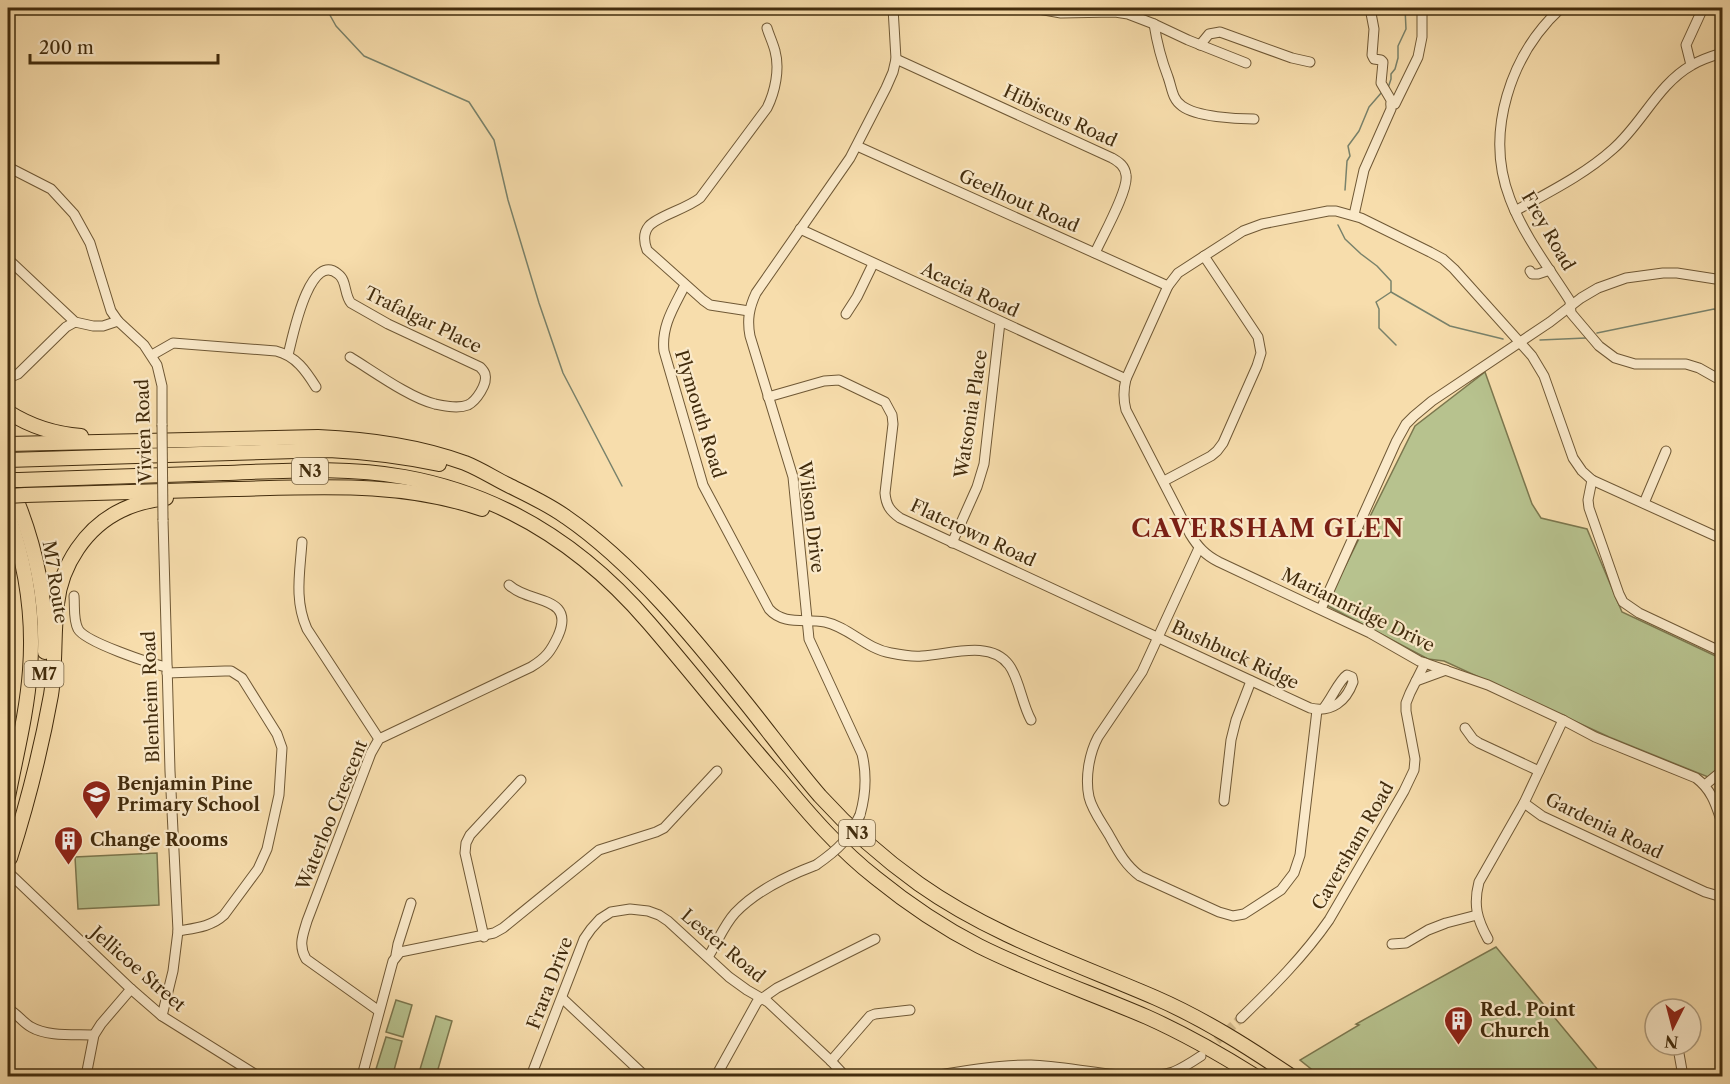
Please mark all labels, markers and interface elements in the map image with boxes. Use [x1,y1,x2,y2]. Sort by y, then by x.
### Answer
scale bar [30,27,218,65]
text: 200 m [39,37,94,59]
street label: Hibiscus Road [1000,80,1120,152]
street label: Geelhout Road [956,165,1082,237]
street label: Frey Road [1517,188,1579,274]
street label: Acacia Road [917,257,1023,322]
street label: Trafalgar Place [361,282,485,358]
street label: Plymouth Road [670,347,730,481]
street label: Watsonia Place [950,348,992,481]
street label: Vivien Road [131,379,157,484]
road number: N3 [292,458,328,484]
street label: Wilson Drive [793,459,829,574]
street label: Flatcrown Road [907,494,1039,572]
district label: CAVERSHAM GLEN [1131,514,1405,543]
street label: M7 Route [38,539,72,625]
street label: Mariannridge Drive [1278,563,1438,657]
street label: Bushbuck Ridge [1168,616,1302,694]
street label: Blenheim Road [138,631,164,763]
road number: M7 [24,661,63,687]
street label: Waterloo Crescent [291,736,372,894]
place label: Benjamin Pine Primary School [117,773,260,816]
school or university icon: Benjamin Pine Primary School [80,778,112,820]
street label: Caversham Road [1307,778,1399,914]
street label: Gardenia Road [1542,788,1666,864]
road number: N3 [839,820,875,846]
building icon: Change Rooms [53,824,85,866]
place label: Change Rooms [90,829,228,851]
street label: Lester Road [677,905,769,987]
street label: Jellicoe Street [84,920,191,1017]
street label: Frara Drive [522,934,578,1032]
north arrow [1643,997,1703,1057]
place label: Red. Point Church [1480,999,1576,1042]
building icon: Red. Point Church [1443,1004,1475,1046]
text: N [1663,1031,1679,1053]

